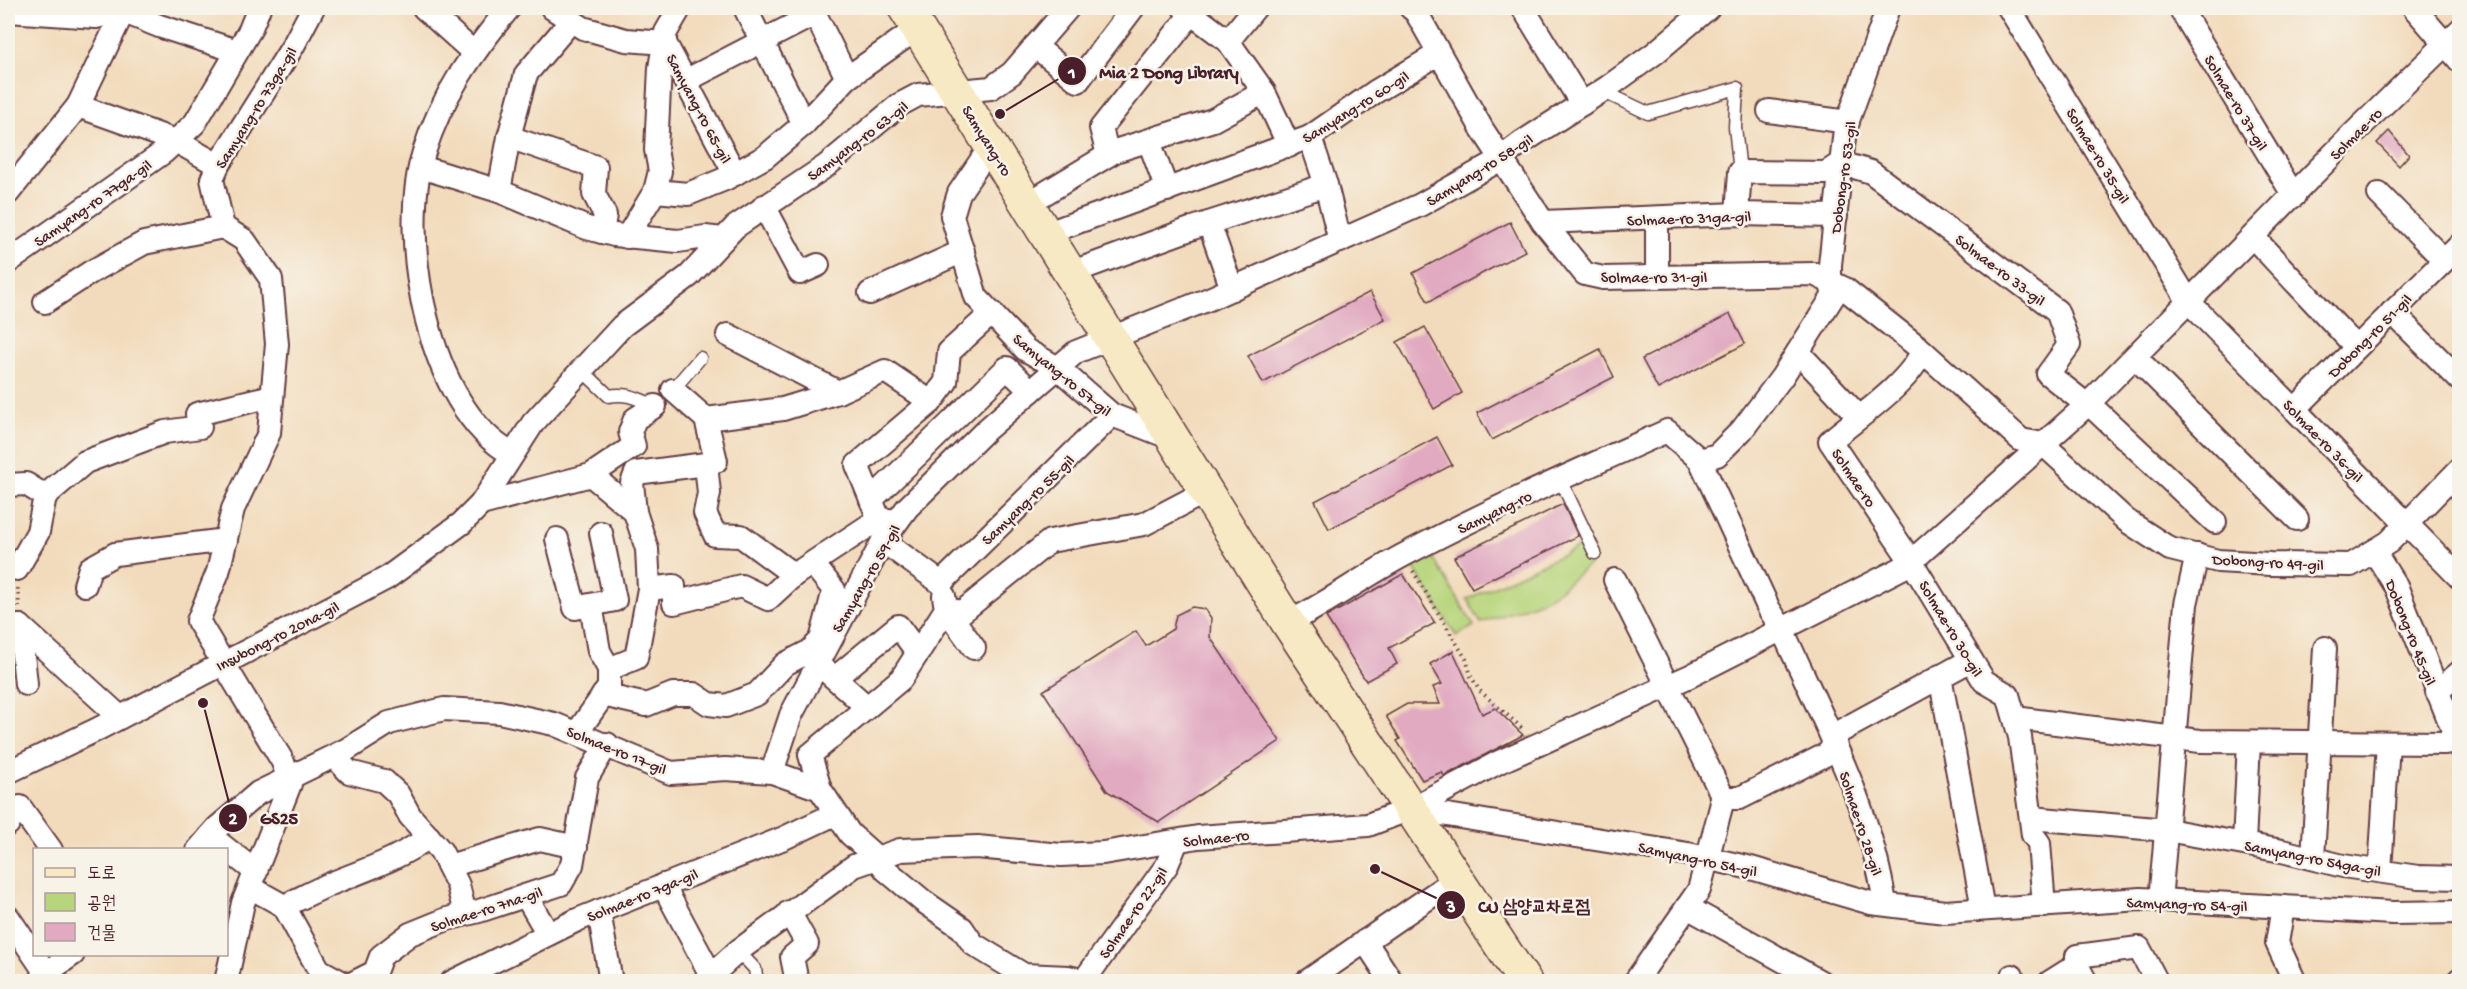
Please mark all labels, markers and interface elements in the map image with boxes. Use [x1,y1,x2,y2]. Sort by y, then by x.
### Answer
street label: Samyang-ro 73ga-gil [213,45,303,173]
street label: Samyang-ro 65-gil [660,52,734,168]
callout: Mia 2 Dong Library [1057,53,1250,89]
street label: Solmae-ro 37-gil [2198,53,2270,155]
text: 1 [1067,64,1076,85]
text: Mia 2 Dong Library [1099,64,1239,85]
street label: Samyang-ro 60-gil [1300,69,1414,149]
street label: Samyang-ro 63-gil [805,99,913,187]
street label: Samyang-ro [956,103,1014,181]
street label: Solmae-ro 35-gil [2060,105,2132,208]
street label: Solmae-ro [2327,105,2388,166]
street label: Dobong-ro 53-gil [1828,120,1863,236]
street label: Samyang-ro 58-gil [1424,132,1538,212]
street label: Samyang-ro 77ga-gil [31,157,157,253]
street label: Solmae-ro 31ga-gil [1627,209,1752,232]
street label: Solmae-ro 33-gil [1950,232,2048,312]
street label: Solmae-ro 31-gil [1601,270,1707,289]
street label: Dobong-ro 51-gil [2325,292,2417,384]
street label: Samyang-ro 57-gil [1008,331,1114,422]
street label: Solmae-ro 36-gil [2277,397,2366,488]
street label: Solmae-ro [1826,446,1879,512]
street label: Samyang-ro 55-gil [979,452,1080,551]
street label: Samyang-ro [1455,488,1536,540]
street label: Samyang-ro 59-gil [829,522,907,637]
street label: Dobong-ro 49-gil [2211,552,2324,577]
street label: Dobong-ro 45-gil [2379,577,2439,689]
street label: Solmae-ro 30-gil [1913,578,1985,681]
street label: Insubong-ro 20na-gil [214,599,343,677]
street label: Solmae-ro 17-gil [563,724,669,781]
street label: Solmae-ro 28-gil [1833,770,1884,879]
callout: GS25 [218,800,310,836]
text: 2 [229,810,238,831]
text: GS25 [260,810,299,831]
street label: Solmae-ro [1182,828,1251,853]
street label: Samyang-ro 54ga-gil [2242,838,2382,883]
street label: Samyang-ro 54-gil [1636,840,1758,883]
legend [33,848,228,956]
text: 도로 [87,864,116,885]
street label: Solmae-ro 22-gil [1096,865,1173,963]
street label: Solmae-ro 7ga-gil [585,866,702,928]
street label: Solmae-ro 7na-gil [429,884,545,938]
callout: CU 삼양교차로점 [1436,887,1602,923]
text: 공원 [87,894,116,915]
street label: Samyang-ro 54-gil [2126,895,2248,918]
text: 3 [1445,898,1456,919]
text: CU 삼양교차로점 [1477,898,1590,919]
text: 건물 [87,924,116,945]

